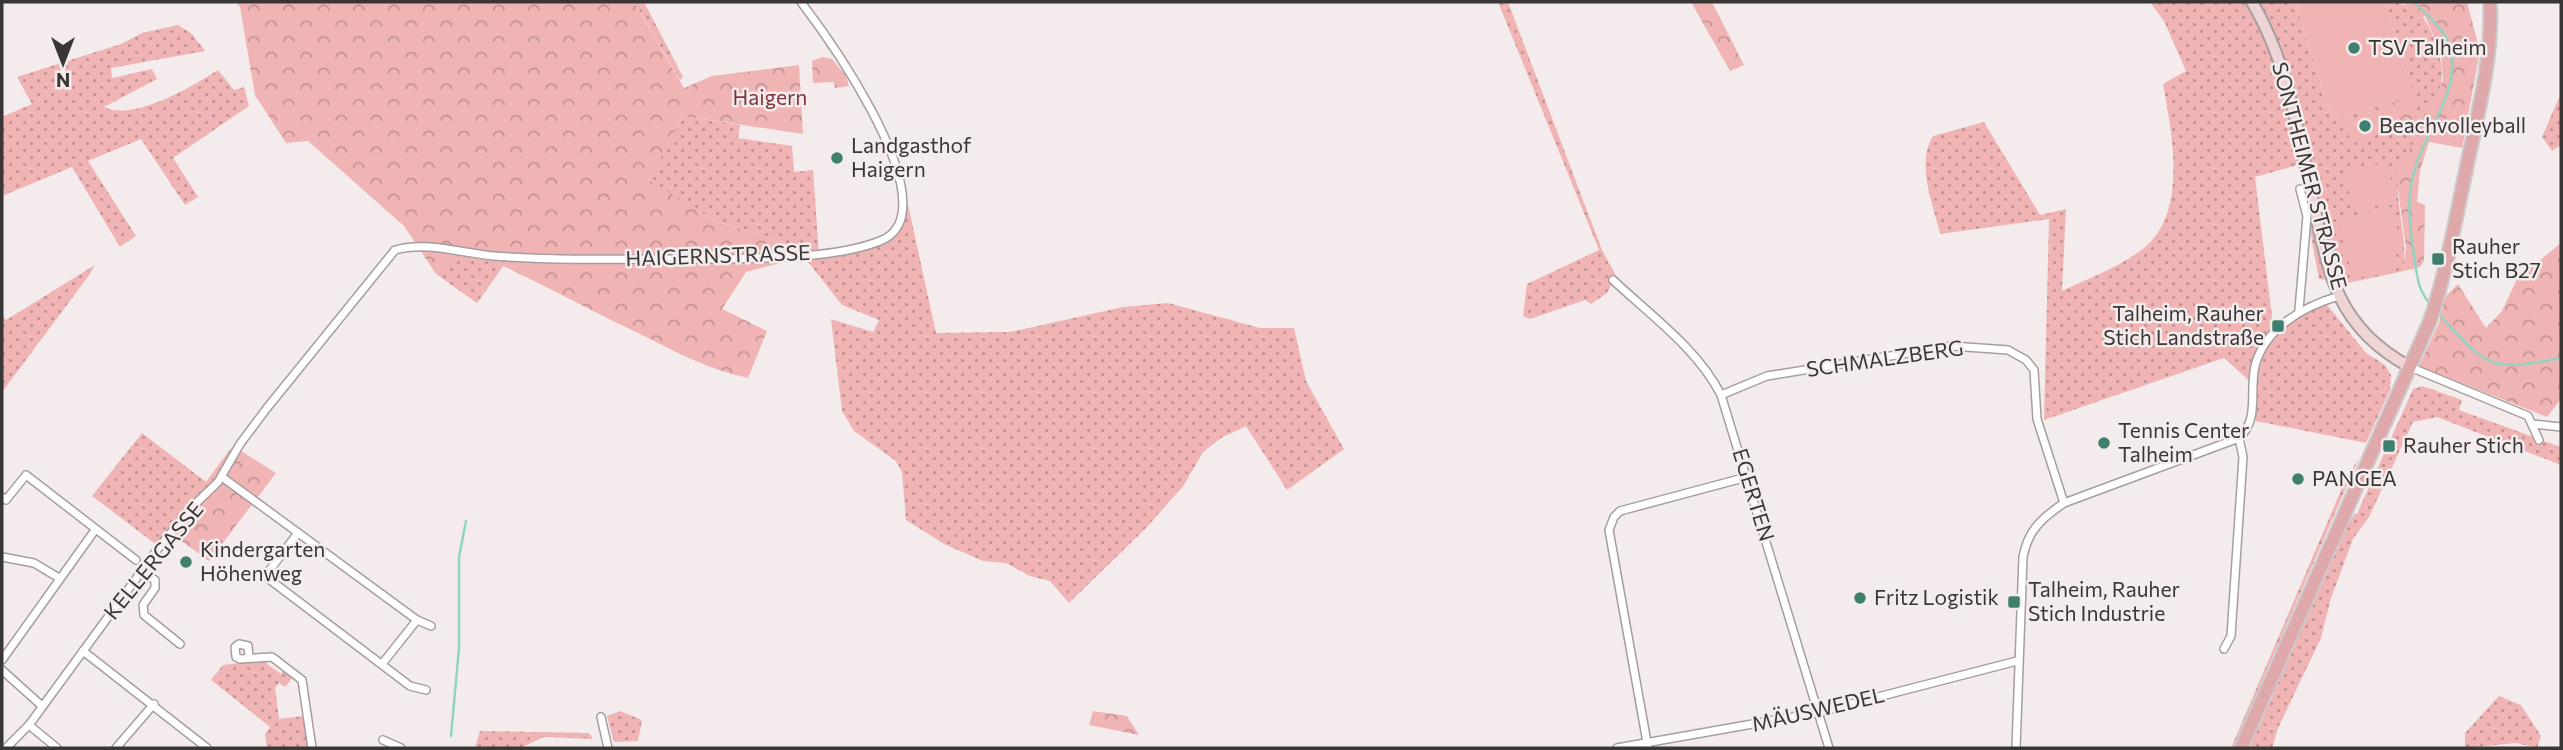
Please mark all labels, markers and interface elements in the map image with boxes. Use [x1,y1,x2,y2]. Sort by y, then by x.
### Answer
north arrow [28,28,98,98]
place label: TSV Talheim [2368,34,2487,59]
marker: TSV Talheim [2346,40,2362,56]
street label: SONTHEIMER STRASSE [2268,59,2353,292]
text: N [56,69,70,92]
park label: Haigern [733,84,807,109]
place label: Beachvolleyball [2379,112,2526,137]
marker: Beachvolleyball [2357,118,2373,134]
place label: Landgasthof Haigern [851,132,972,181]
marker: Landgasthof Haigern [829,150,845,166]
place label: Rauher Stich B27 [2452,233,2541,282]
street label: HAIGERNSTRASSE [625,239,811,270]
marker: Rauher Stich B27 [2430,251,2446,267]
place label: Talheim, Rauher Stich Landstraße [2103,300,2264,349]
marker: Talheim, Rauher Stich Landstraße [2270,318,2286,334]
street label: SCHMALZBERG [1805,334,1965,381]
place label: Tennis Center Talheim [2118,417,2249,466]
place label: Rauher Stich [2403,432,2524,457]
marker: Tennis Center Talheim [2096,435,2112,451]
marker: Rauher Stich [2381,438,2397,454]
street label: EGERTEN [1728,445,1780,544]
place label: PANGEA [2312,465,2397,490]
marker: PANGEA [2290,471,2306,487]
street label: KELLERGASSE [98,496,208,624]
place label: Kindergarten Höhenweg [200,536,325,585]
marker: Kindergarten Höhenweg [178,554,194,570]
place label: Talheim, Rauher Stich Industrie [2028,576,2180,625]
place label: Fritz Logistik [1874,584,1999,609]
marker: Fritz Logistik [1852,590,1868,606]
marker: Talheim, Rauher Stich Industrie [2006,594,2022,610]
street label: MÄUSWEDEL [1749,681,1886,736]

